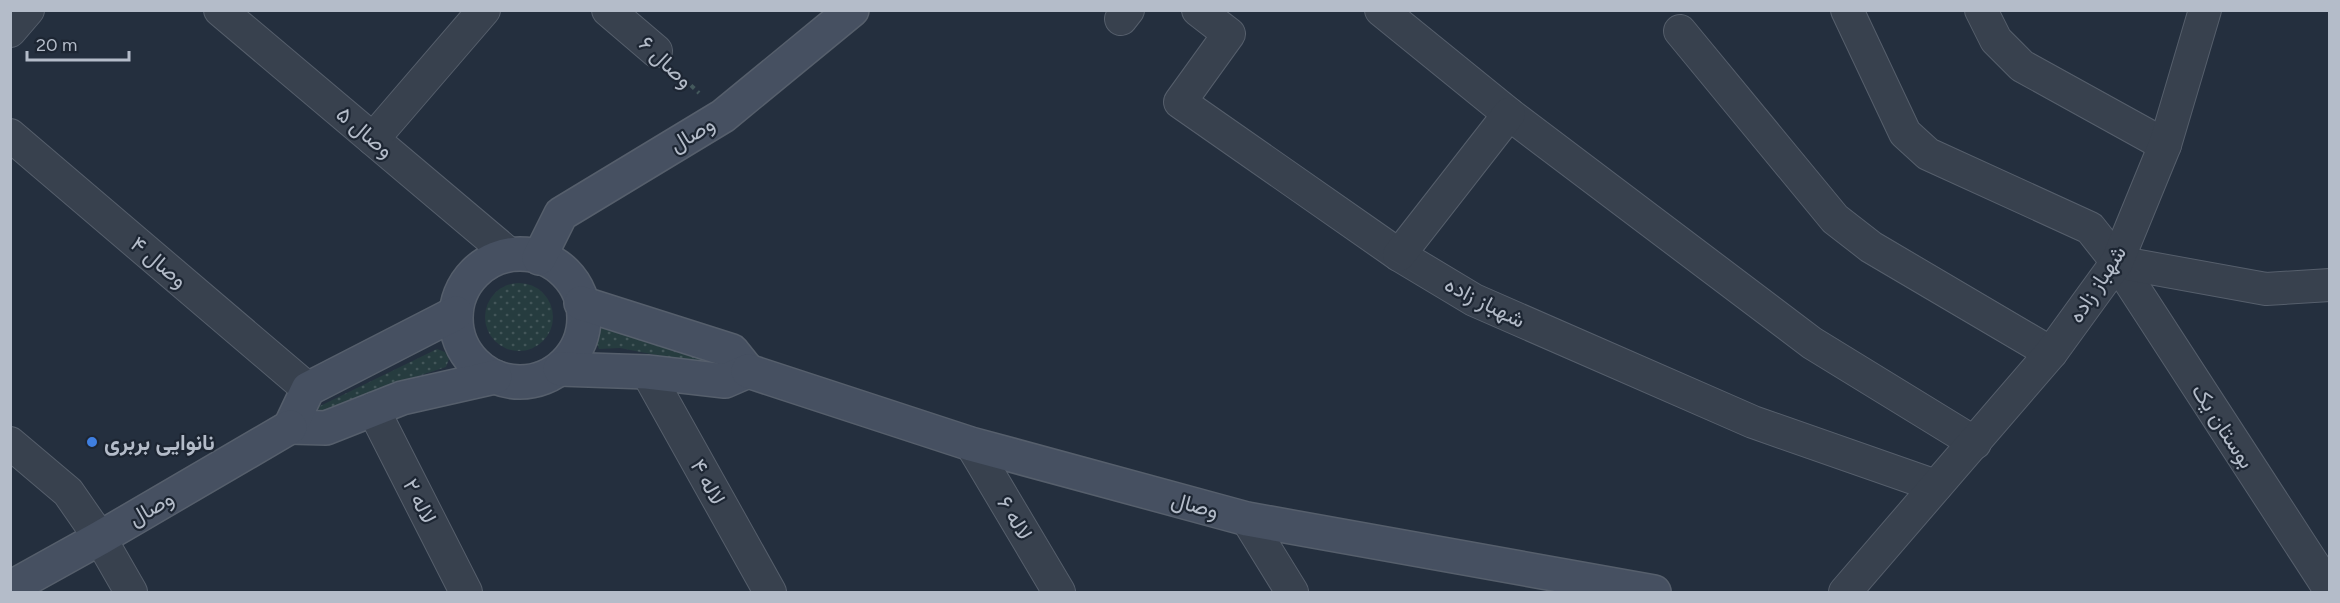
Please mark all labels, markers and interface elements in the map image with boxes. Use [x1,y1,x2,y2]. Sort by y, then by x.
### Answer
scale bar [27,24,129,62]
street label: وصال ۶ [633,30,699,94]
text: 20 m [36,34,77,56]
street label: وصال ۵ [331,100,399,164]
street label: وصال [664,110,720,158]
street label: وصال ۴ [125,230,193,294]
street label: شهباز زاده [2062,240,2132,328]
street label: شهباز زاده [1440,270,1530,334]
street label: بوستان یک [2186,379,2260,473]
place label: نانوایی بربری [104,429,215,456]
marker: نانوایی بربری [85,435,99,449]
street label: لاله ۴ [684,454,732,510]
street label: لاله ۲ [397,474,443,528]
street label: وصال [123,484,179,532]
street label: وصال [1168,486,1222,524]
street label: لاله ۶ [991,491,1039,545]

